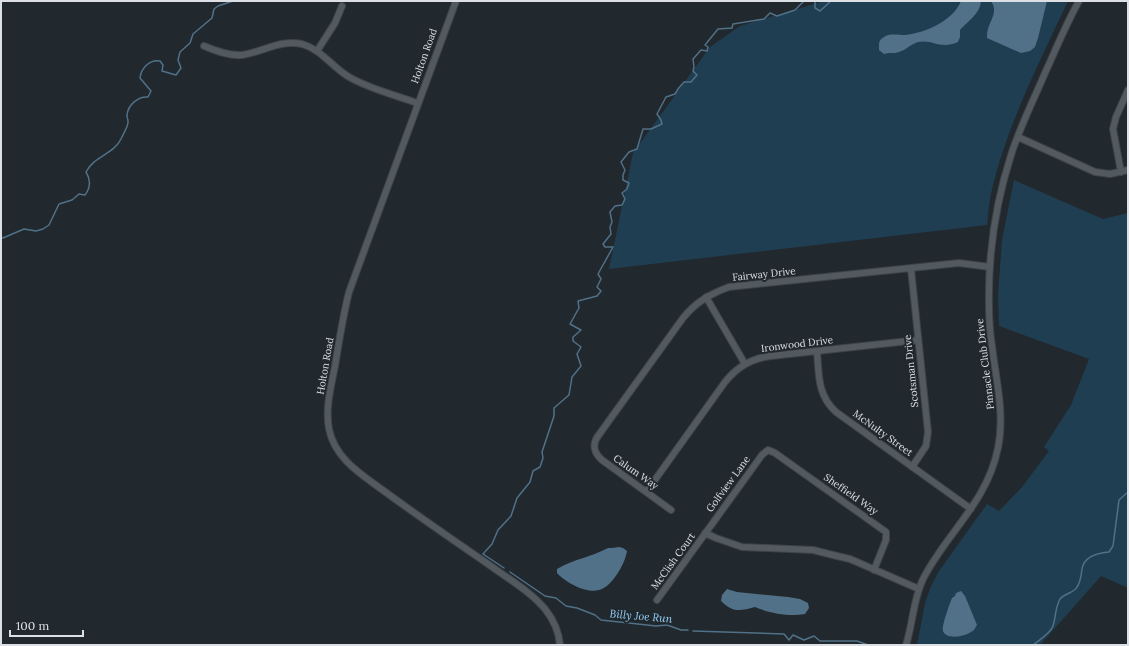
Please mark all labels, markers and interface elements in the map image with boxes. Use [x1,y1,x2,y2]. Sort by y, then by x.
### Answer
street label: Holton Road [408,27,440,85]
street label: Fairway Drive [732,264,797,284]
street label: Pinnacle Club Drive [973,317,997,410]
street label: Ironwood Drive [760,333,834,355]
street label: Scotsman Drive [901,333,921,408]
street label: Holton Road [314,336,336,396]
street label: McNulty Street [851,407,916,459]
street label: Calum Way [611,452,662,493]
street label: Golfview Lane [703,453,753,515]
street label: Sheffield Way [821,470,881,518]
street label: McClish Court [648,530,698,592]
water label: Billy Joe Run [609,606,673,626]
scale bar [10,612,83,638]
text: 100 m [16,618,49,633]

